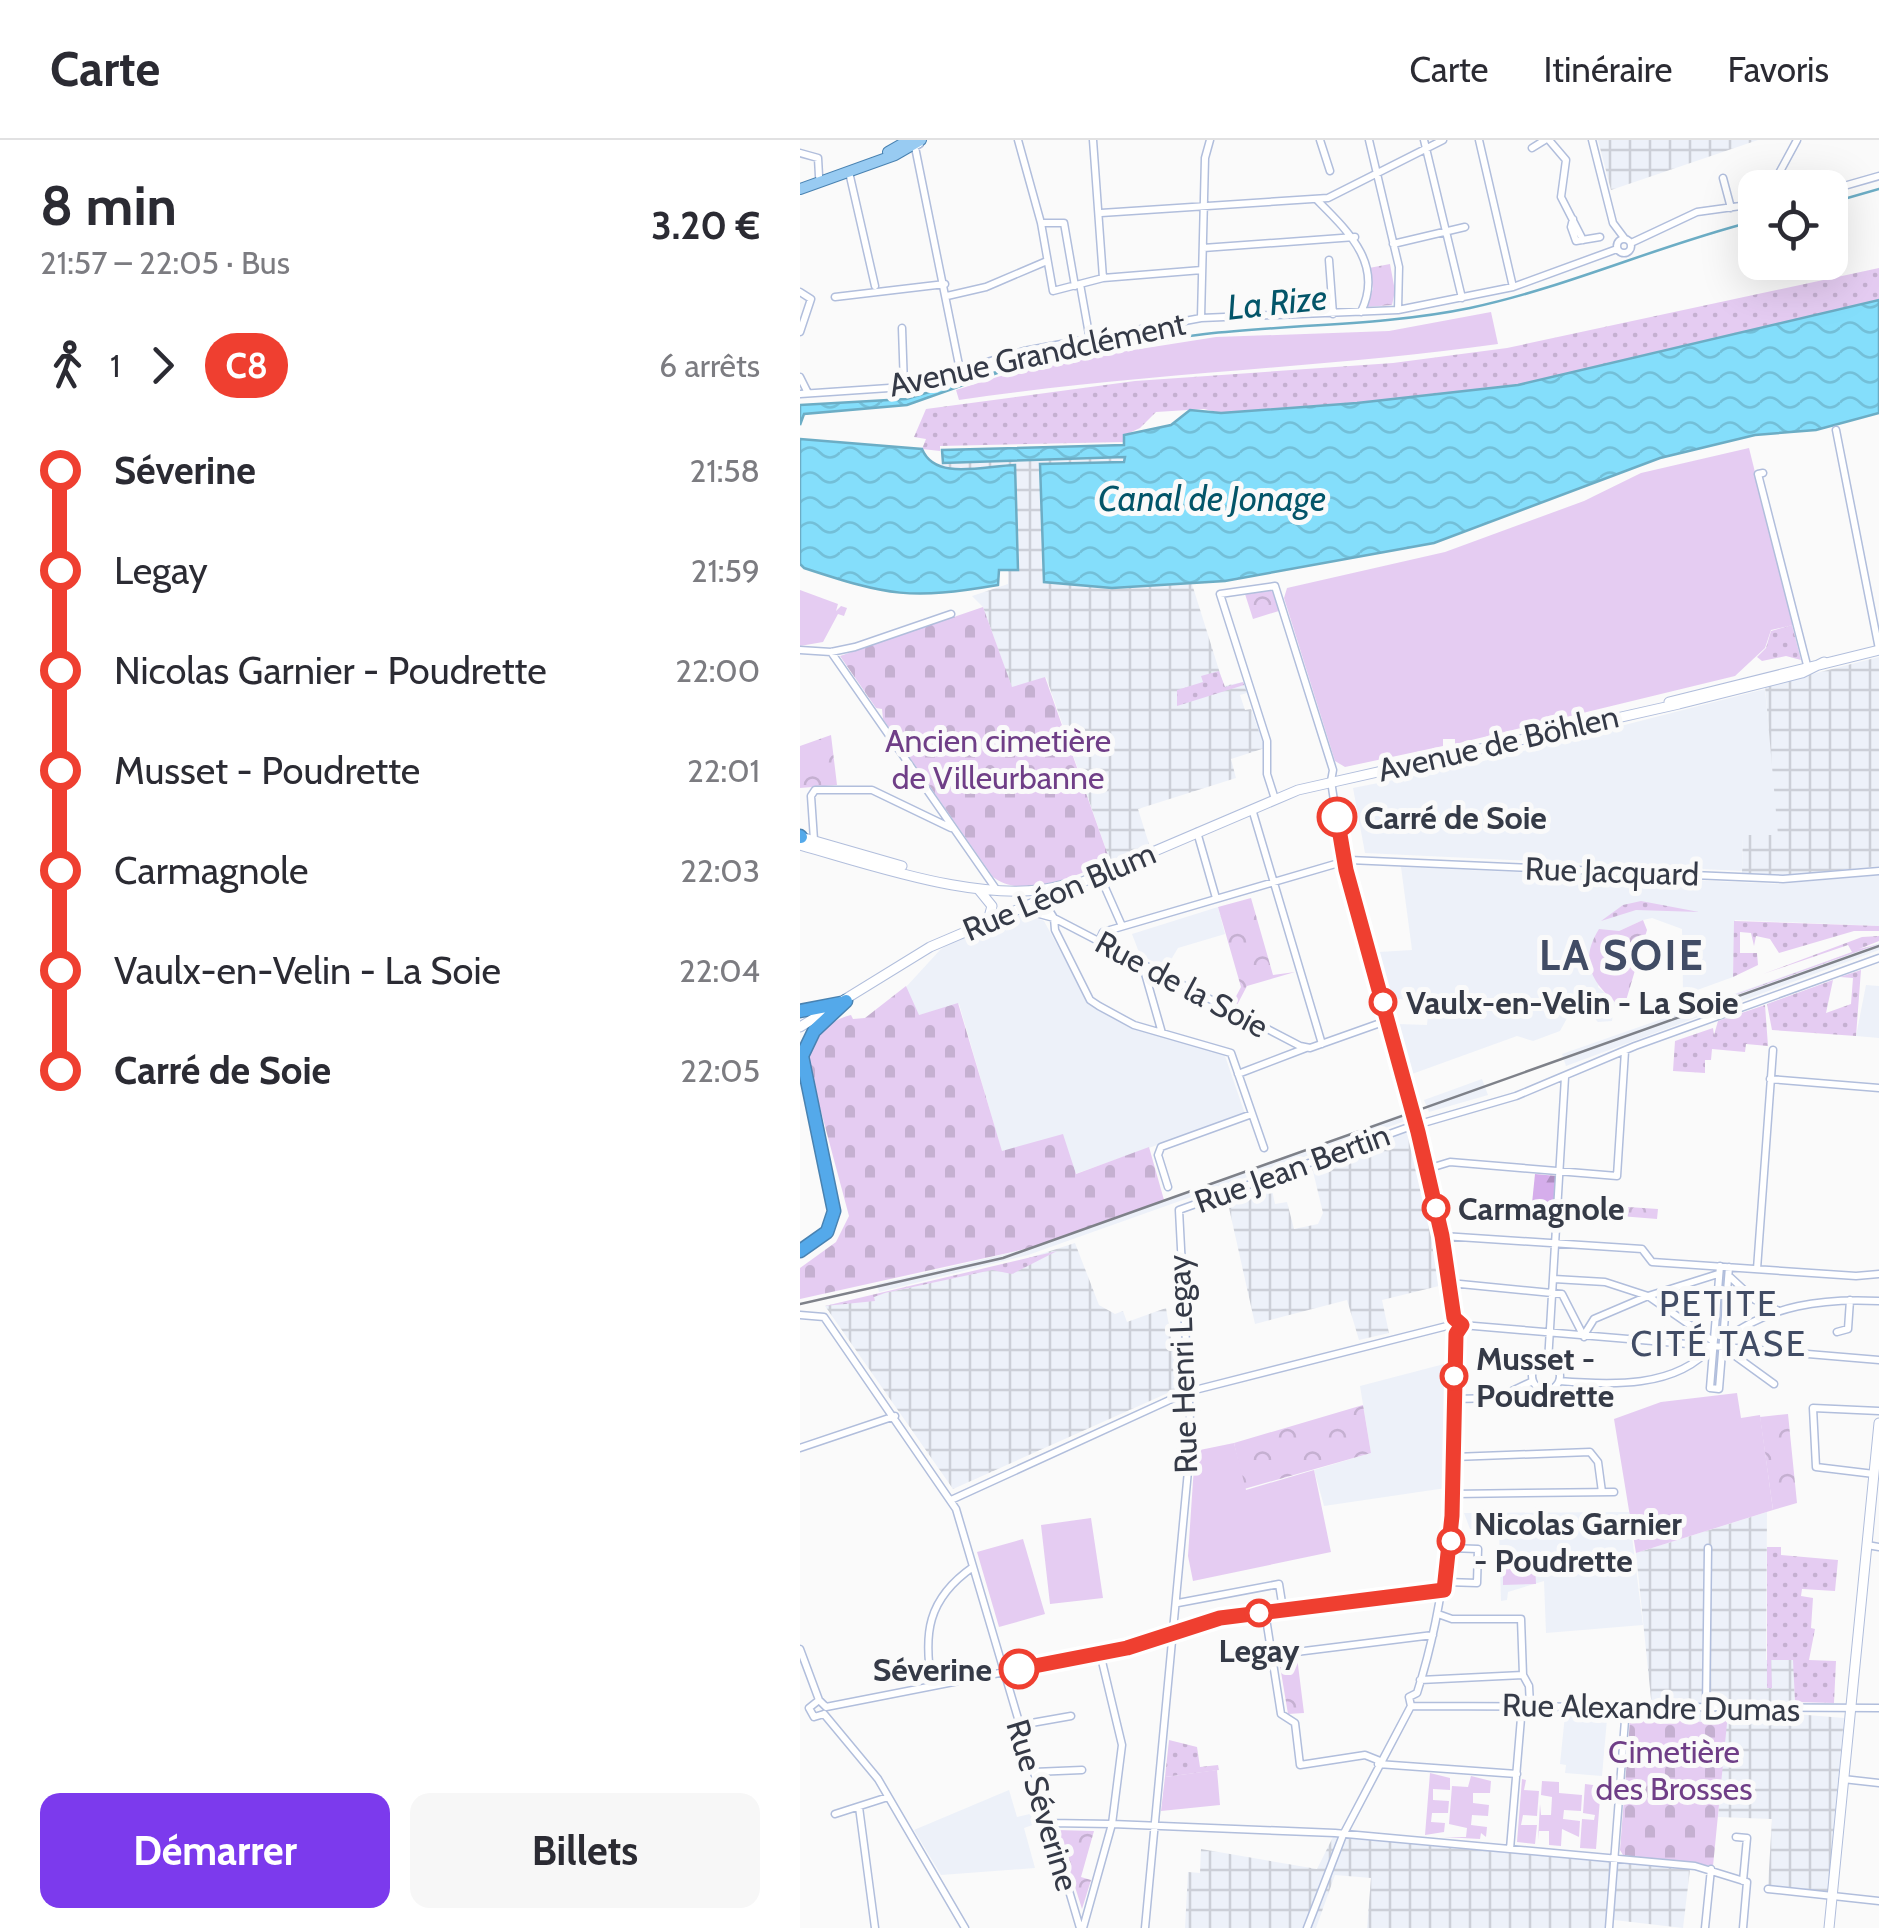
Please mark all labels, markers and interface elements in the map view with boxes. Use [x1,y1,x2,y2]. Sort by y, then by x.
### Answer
text: Carte [50,40,160,98]
text: Carte [1410,48,1489,91]
text: Itinéraire [1544,48,1672,91]
text: Favoris [1727,48,1829,91]
map controls [1738,170,1848,280]
button: locate [1738,170,1848,280]
text: 8 min [40,172,177,239]
text: 3.20 € [651,202,760,249]
text: 21:57 – 22:05 · Bus [40,243,290,282]
water label: La Rize [1225,275,1329,329]
street label: Avenue Grandclément [885,303,1189,404]
icon: walk [40,338,95,393]
icon: forward [135,338,190,393]
text: C8 [225,344,268,387]
text: 1 [110,346,120,385]
text: 6 arrêts [659,346,760,385]
text: Séverine [114,447,256,494]
text: 21:58 [689,451,760,490]
water label: Canal de Jonage [1098,477,1326,520]
text: Legay [114,547,208,594]
text: 21:59 [691,551,760,590]
text: Nicolas Garnier - Poudrette [114,647,547,694]
text: 22:00 [675,651,760,690]
street label: Avenue de Böhlen [1374,696,1622,790]
park label: Ancien cimetière de Villeurbanne [885,721,1111,797]
text: Musset - Poudrette [114,747,420,794]
text: 22:01 [687,751,760,790]
marker: Carré de Soie [1318,798,1356,836]
place label: Carré de Soie [1364,798,1547,837]
street label: Rue Léon Blum [957,833,1161,949]
text: Carmagnole [114,847,309,894]
street label: Rue Jacquard [1524,848,1700,894]
text: 22:03 [680,851,760,890]
street label: Rue de la Soie [1089,922,1275,1046]
district label: LA SOIE [1539,929,1705,981]
text: Vaulx-en-Velin - La Soie [114,947,501,994]
text: 22:04 [679,951,760,990]
place label: Vaulx-en-Velin - La Soie [1406,983,1738,1022]
marker: Vaulx-en-Velin - La Soie [1370,989,1396,1015]
text: Carré de Soie [114,1047,331,1094]
text: 22:05 [680,1051,760,1090]
street label: Rue Jean Bertin [1189,1115,1395,1221]
place label: Carmagnole [1458,1189,1624,1228]
marker: Carmagnole [1423,1195,1449,1221]
street label: Rue Henri Legay [1159,1254,1205,1474]
district label: PETITE CITÉ TASE [1630,1282,1808,1365]
place label: Musset - Poudrette [1476,1339,1614,1415]
marker: Musset - Poudrette [1441,1363,1467,1389]
place label: Nicolas Garnier - Poudrette [1474,1504,1682,1580]
marker: Nicolas Garnier - Poudrette [1438,1528,1464,1554]
marker: Legay [1246,1600,1272,1626]
place label: Legay [1219,1631,1300,1670]
place label: Séverine [873,1650,992,1689]
marker: Séverine [1000,1650,1038,1688]
street label: Rue Alexandre Dumas [1502,1685,1800,1729]
street label: Rue Séverine [998,1715,1088,1895]
park label: Cimetière des Brosses [1596,1732,1752,1808]
button: Démarrer [40,1793,390,1908]
button: Billets [410,1793,760,1908]

